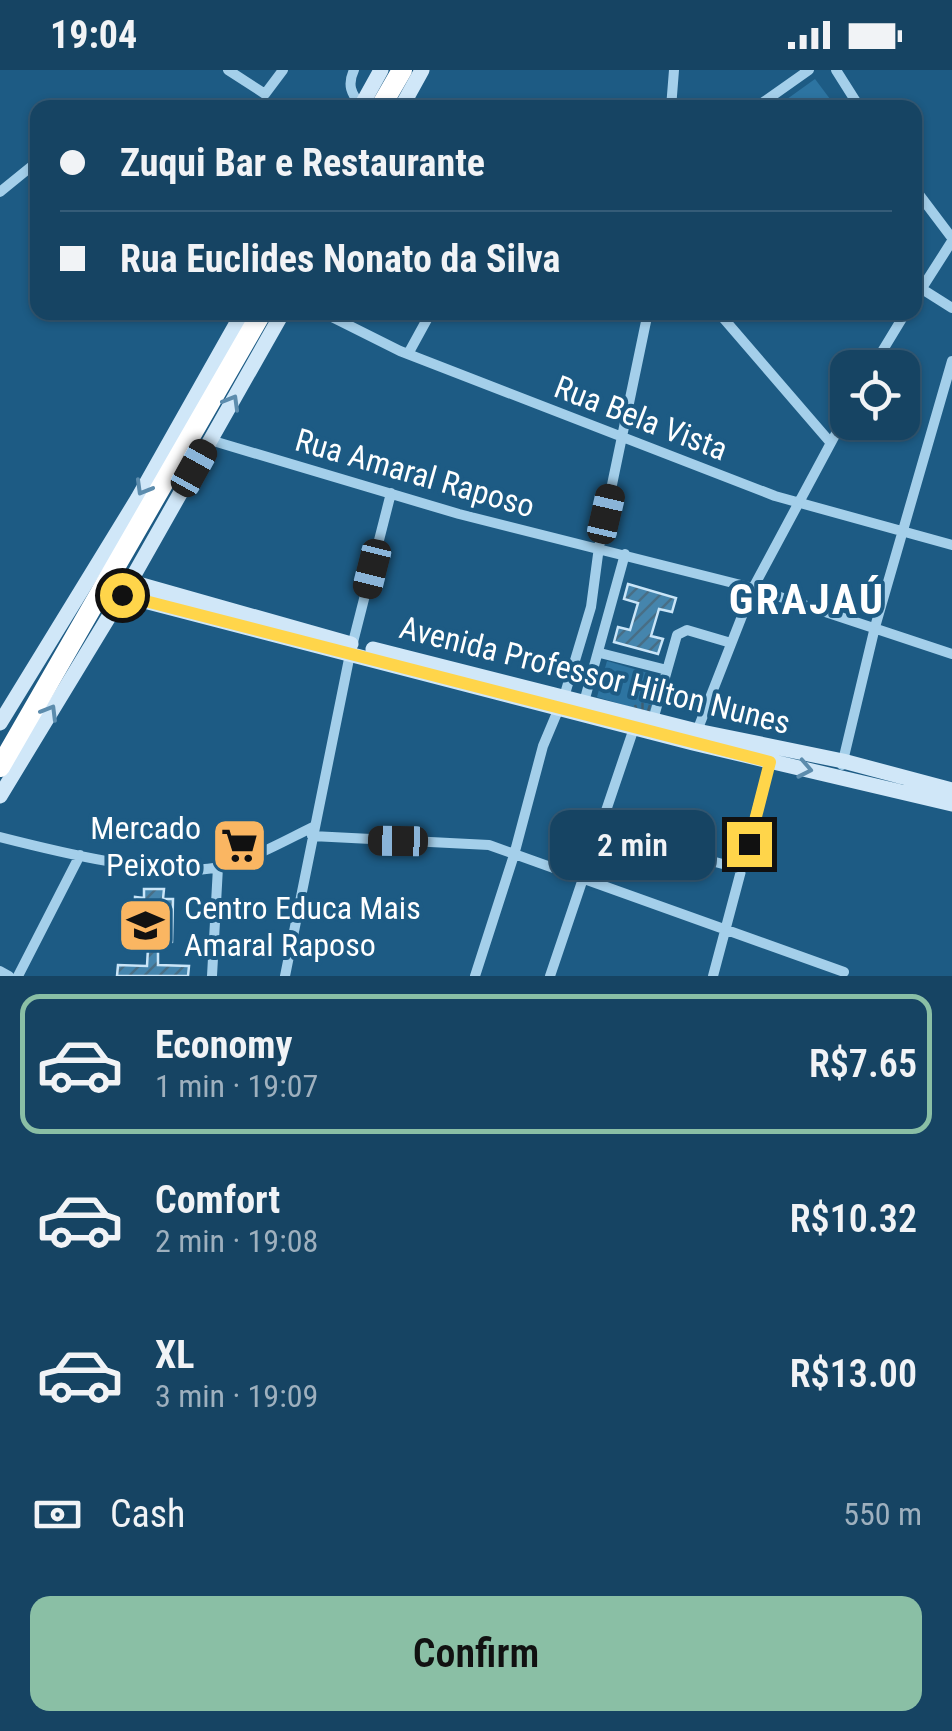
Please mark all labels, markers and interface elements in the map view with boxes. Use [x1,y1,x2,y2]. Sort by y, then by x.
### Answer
text: 19:04 [50,13,137,57]
text: Zuqui Bar e Restaurante [120,141,485,185]
text: Rua Euclides Nonato da Silva [120,237,560,281]
map controls [830,350,920,440]
button: locate [830,350,920,440]
street label: Rua Bela Vista [549,368,733,468]
one-way arrow [220,394,239,412]
street label: Rua Amaral Raposo [291,421,539,525]
car [166,434,222,502]
one-way arrow [136,477,155,495]
car [585,481,627,547]
car [350,536,394,602]
route start [100,573,145,618]
district label: GRAJAÚ [729,575,885,624]
street label: Avenida Professor Hilton Nunes [396,608,794,742]
one-way arrow [38,705,57,723]
one-way arrow [797,758,814,779]
place label: Mercado Peixoto [90,809,201,884]
callout: 2 min [549,809,714,879]
supermarket icon: Mercado Peixoto [210,816,270,876]
route end [727,822,772,867]
car [368,825,428,857]
text: 2 min [597,826,668,864]
place label: Centro Educa Mais Amaral Raposo [184,889,421,964]
school or university icon: Centro Educa Mais Amaral Raposo [115,896,175,956]
icon: car [35,1019,125,1109]
text: Economy [155,1023,292,1067]
text: R$7.65 [809,1042,917,1086]
text: 1 min · 19:07 [155,1067,318,1105]
icon: car [35,1174,125,1264]
text: Comfort [155,1178,280,1222]
text: R$10.32 [790,1197,917,1241]
text: 2 min · 19:08 [155,1222,318,1260]
icon: car [35,1329,125,1419]
text: XL [155,1333,194,1377]
text: R$13.00 [790,1352,917,1396]
text: 3 min · 19:09 [155,1377,318,1415]
icon: cash [30,1487,85,1542]
text: Cash [110,1492,185,1536]
text: 550 m [843,1495,922,1533]
button: Confirm [30,1596,922,1711]

